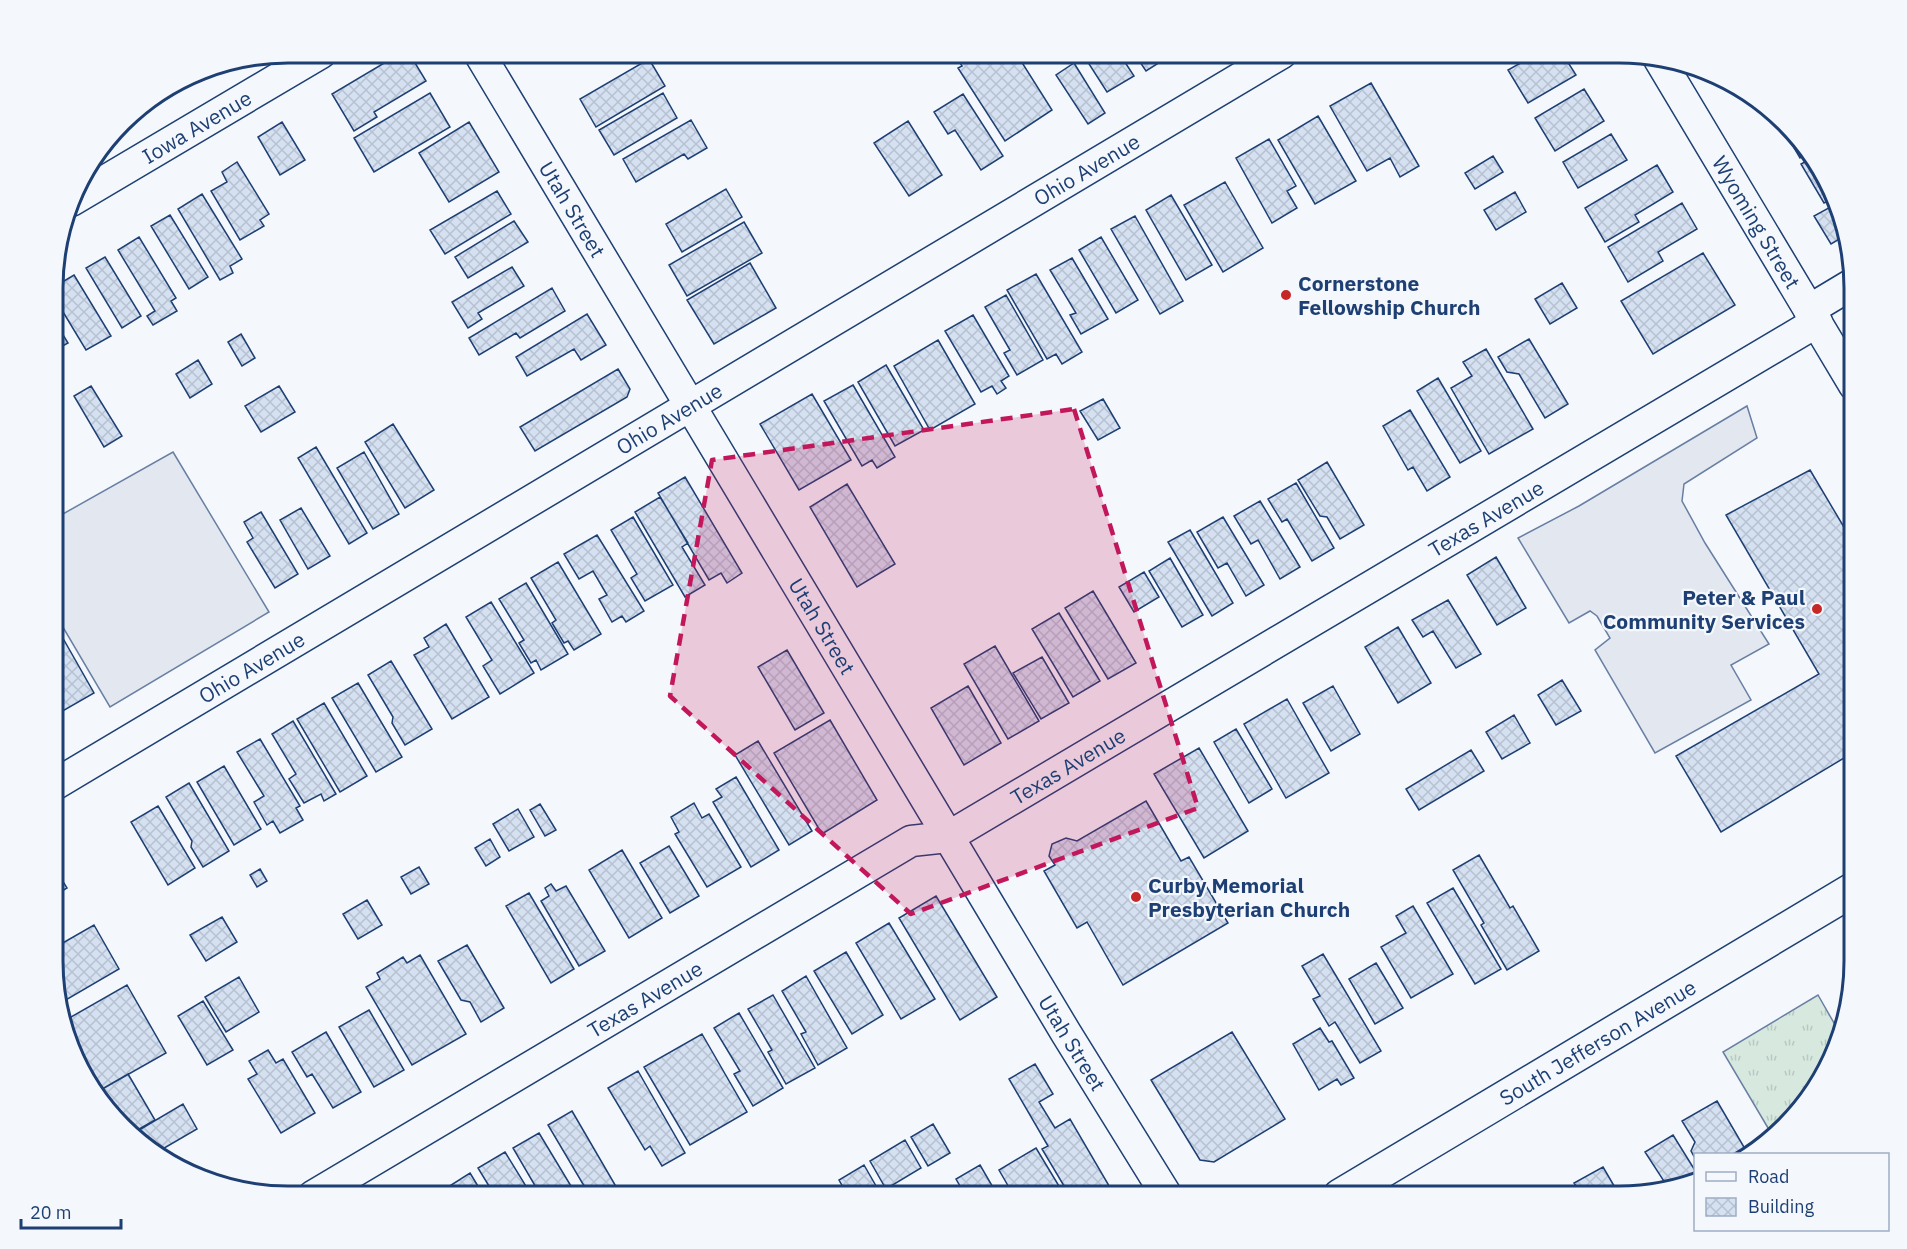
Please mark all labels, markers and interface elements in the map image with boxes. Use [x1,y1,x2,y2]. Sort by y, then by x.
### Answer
street label: Iowa Avenue [137,83,256,170]
street label: Ohio Avenue [1028,127,1145,212]
street label: Wyoming Street [1706,150,1807,294]
street label: Utah Street [533,156,612,262]
place label: Cornerstone Fellowship Church [1298,269,1480,321]
marker: Cornerstone Fellowship Church [1279,288,1293,302]
street label: Ohio Avenue [611,376,727,461]
street label: Texas Avenue [1423,473,1549,563]
street label: Utah Street [783,573,862,679]
place label: Peter & Paul Community Services [1603,583,1805,635]
marker: Peter & Paul Community Services [1810,602,1824,616]
street label: Ohio Avenue [193,625,310,710]
street label: Texas Avenue [1005,721,1131,811]
place label: Curby Memorial Presbyterian Church [1148,871,1350,923]
marker: Curby Memorial Presbyterian Church [1129,890,1143,904]
street label: Texas Avenue [582,954,708,1044]
street label: South Jefferson Avenue [1494,973,1701,1112]
street label: Utah Street [1032,990,1112,1096]
legend [1694,1153,1889,1231]
text: Road [1748,1165,1789,1188]
scale bar [21,1192,122,1230]
text: Building [1748,1195,1815,1218]
text: 20 m [30,1201,72,1224]

